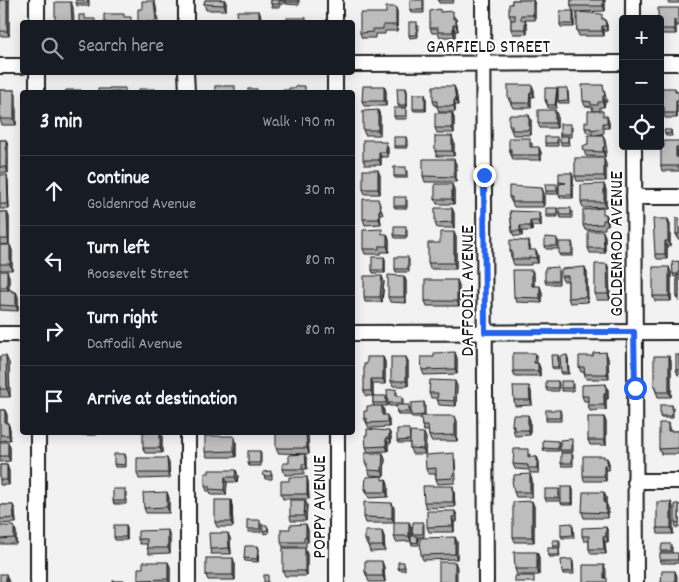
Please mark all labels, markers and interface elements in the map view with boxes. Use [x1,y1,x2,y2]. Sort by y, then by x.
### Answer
map controls [619,15,664,150]
button: + [619,15,664,60]
search box [20,20,355,75]
icon: search [38,34,66,62]
text: Search here [78,34,164,61]
street label: GARFIELD STREET [426,35,551,62]
button: − [619,60,664,105]
button: locate [619,105,664,150]
text: 3 min [40,108,82,138]
text: Walk · 190 m [263,111,335,134]
route end [473,164,496,187]
text: Continue [87,166,149,193]
street label: GOLDENROD AVENUE [605,171,632,317]
icon: ahead [40,177,68,205]
text: 30 m [305,179,335,202]
text: Goldenrod Avenue [87,193,196,216]
street label: DAFFODIL AVENUE [456,225,483,357]
text: Turn left [87,236,150,263]
icon: left [40,247,68,275]
text: 80 m [305,249,335,272]
text: Roosevelt Street [87,263,189,286]
text: Turn right [87,306,158,333]
icon: right [40,317,68,345]
text: 80 m [305,319,335,342]
text: Daffodil Avenue [87,333,182,356]
route start [624,377,647,400]
icon: arrive [40,387,68,415]
text: Arrive at destination [87,387,237,414]
street label: POPPY AVENUE [308,455,335,559]

